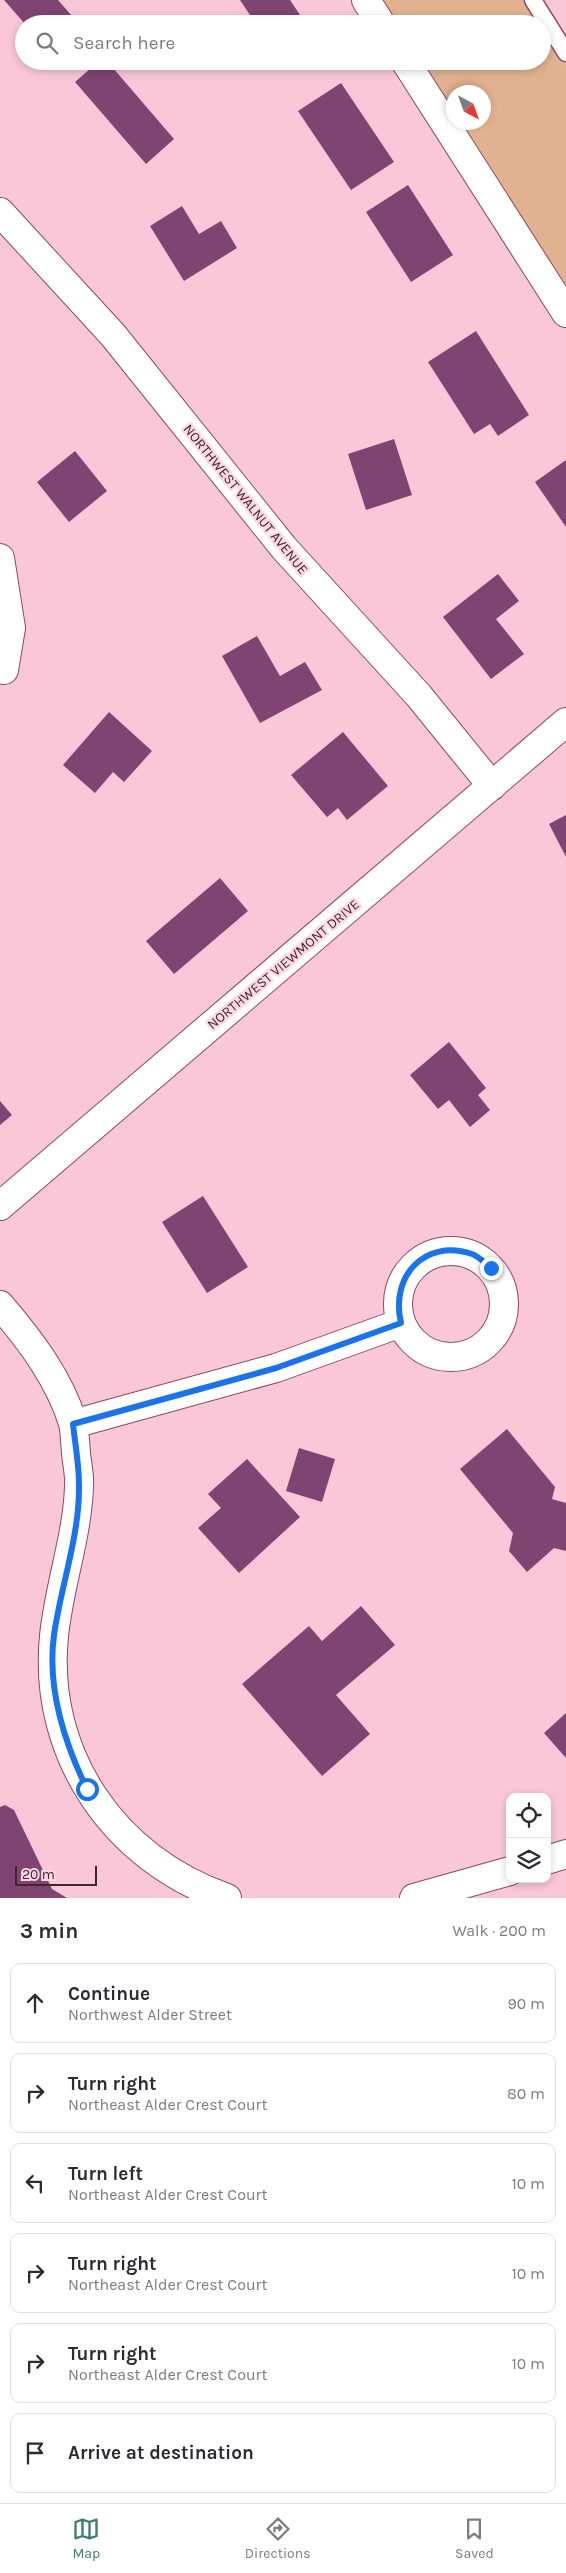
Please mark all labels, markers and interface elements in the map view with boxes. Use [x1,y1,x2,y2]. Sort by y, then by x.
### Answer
search box [15,15,551,70]
icon: search [33,29,61,57]
text: Search here [73,32,175,54]
north arrow [446,85,491,130]
street label: NORTHWEST WALNUT AVENUE [180,421,312,578]
street label: NORTHWEST VIEWMONT DRIVE [204,896,363,1033]
route end [480,1257,503,1280]
route start [76,1778,99,1801]
map controls [506,1793,551,1883]
button: locate [506,1793,551,1838]
button: layers [506,1838,551,1883]
scale bar [15,1863,98,1886]
text: 20 m [22,1866,55,1883]
text: 3 min [20,1919,78,1943]
text: Walk · 200 m [452,1921,546,1940]
text: Continue [68,1983,150,2005]
icon: ahead [21,1989,49,2017]
text: 90 m [507,1994,545,2013]
text: Northwest Alder Street [68,2005,232,2024]
text: Turn right [68,2073,157,2095]
icon: right [21,2079,49,2107]
text: 80 m [507,2084,545,2103]
text: Northeast Alder Crest Court [68,2095,267,2114]
text: Turn left [68,2163,143,2185]
icon: left [21,2169,49,2197]
text: 10 m [511,2174,545,2193]
text: Northeast Alder Crest Court [68,2185,267,2204]
text: Turn right [68,2253,157,2275]
icon: right [21,2259,49,2287]
text: 10 m [511,2264,545,2283]
text: Northeast Alder Crest Court [68,2275,267,2294]
text: Turn right [68,2343,157,2365]
icon: right [21,2349,49,2377]
text: 10 m [511,2354,545,2373]
text: Northeast Alder Crest Court [68,2365,267,2384]
icon: arrive [21,2439,49,2467]
text: Arrive at destination [68,2442,254,2464]
tab: Map [72,2515,100,2562]
tab: Directions [245,2515,311,2562]
tab: Saved [455,2515,494,2562]

